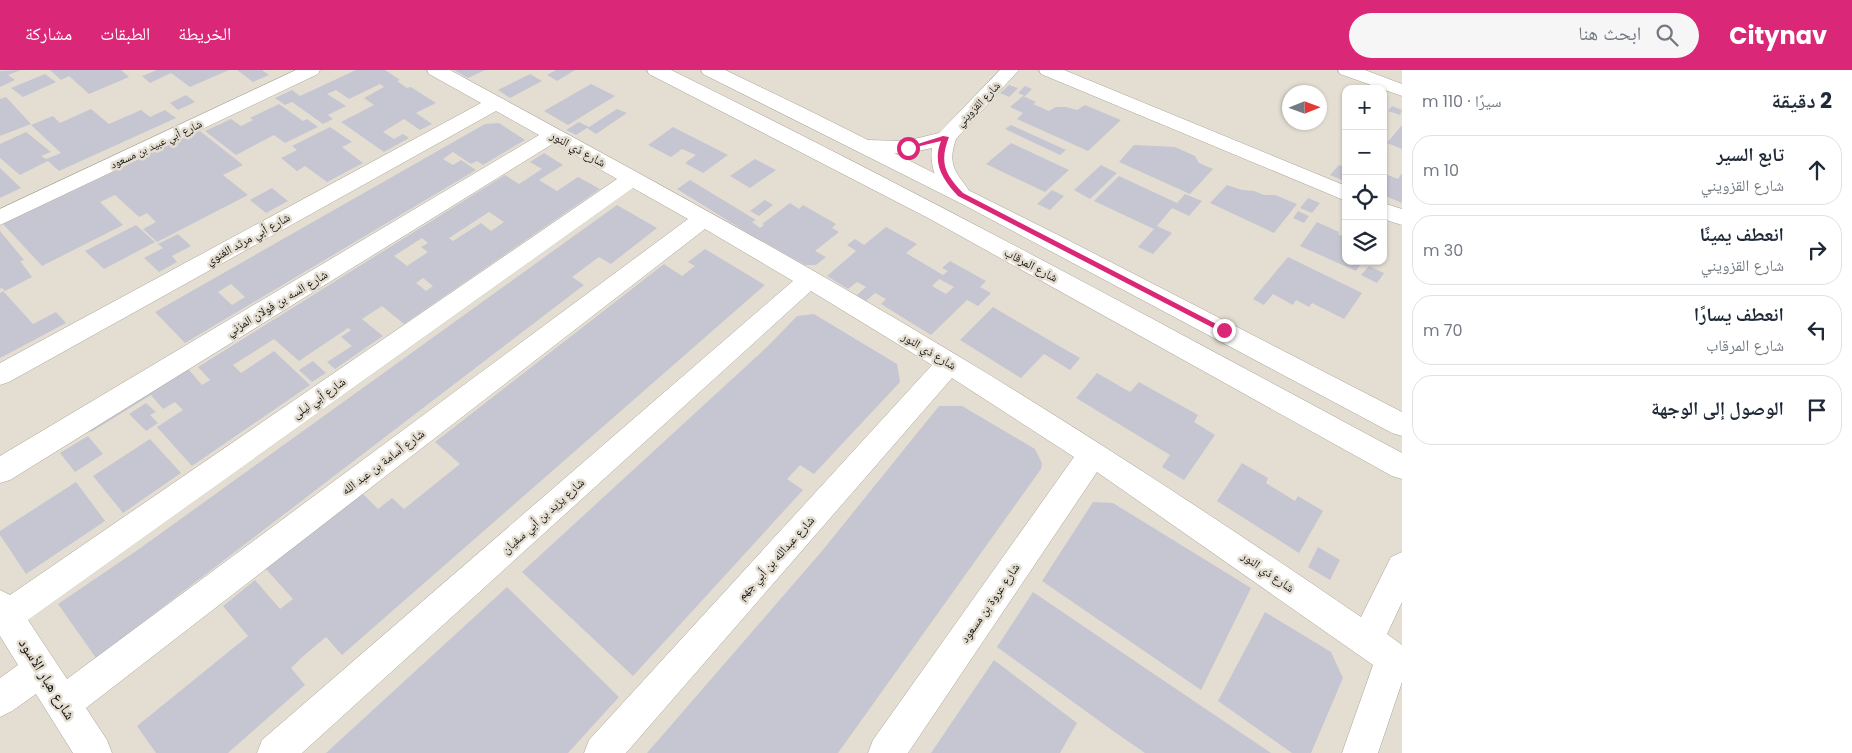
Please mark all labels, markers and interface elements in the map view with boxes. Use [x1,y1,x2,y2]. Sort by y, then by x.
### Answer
search box [1349,13,1699,58]
text: Citynav [1729,19,1827,52]
text: ابحث هنا [1578,20,1641,47]
text: مشاركة [25,21,72,46]
text: الطبقات [100,21,150,46]
text: الخريطة [178,21,231,46]
icon: search [1653,21,1681,49]
street label: شارع القزويني [952,78,1004,131]
north arrow [1282,85,1327,130]
map controls [1342,85,1387,265]
button: + [1342,85,1387,130]
text: 2 دقيقة [1771,86,1832,115]
text: سيرًا · 110 m [1422,90,1502,113]
street label: شارع أبي عبيد بن مسعود [107,116,205,173]
street label: شارع ذي النور [546,126,609,173]
button: − [1342,130,1387,175]
route start [897,137,920,160]
text: تابع السير [1717,141,1784,168]
icon: ahead [1803,156,1831,184]
text: 10 m [1423,159,1459,182]
text: شارع القزويني [1701,174,1784,197]
button: locate [1342,175,1387,220]
street label: شارع أبي مرثد الغنوي [203,208,294,271]
button: layers [1342,220,1387,265]
text: انعطف يمينًا [1699,221,1784,248]
icon: right [1803,236,1831,264]
text: 30 m [1423,239,1463,262]
street label: شارع المرقاب [1001,243,1061,286]
text: شارع القزويني [1701,254,1784,277]
street label: شارع السه بن فولان المزني [223,266,332,341]
text: انعطف يسارًا [1694,301,1784,328]
icon: left [1803,316,1831,344]
route end [1213,319,1236,342]
text: 70 m [1423,319,1463,342]
street label: شارع ذي النور [897,327,960,375]
text: شارع المرقاب [1706,334,1784,357]
street label: شارع أبي ليلى [289,373,350,424]
text: الوصول إلى الوجهة [1651,395,1784,422]
icon: arrive [1803,396,1831,424]
street label: شارع أسامة بن عبد الله [338,425,428,498]
street label: شارع يزيد بن أبي سفيان [498,474,589,559]
street label: شارع عبدالله بن أبي جهم [733,512,820,605]
street label: شارع ذي النور [1237,547,1298,598]
street label: شارع عروة بن مسعود [956,560,1023,646]
street label: شارع هبار الأسود [14,634,81,724]

